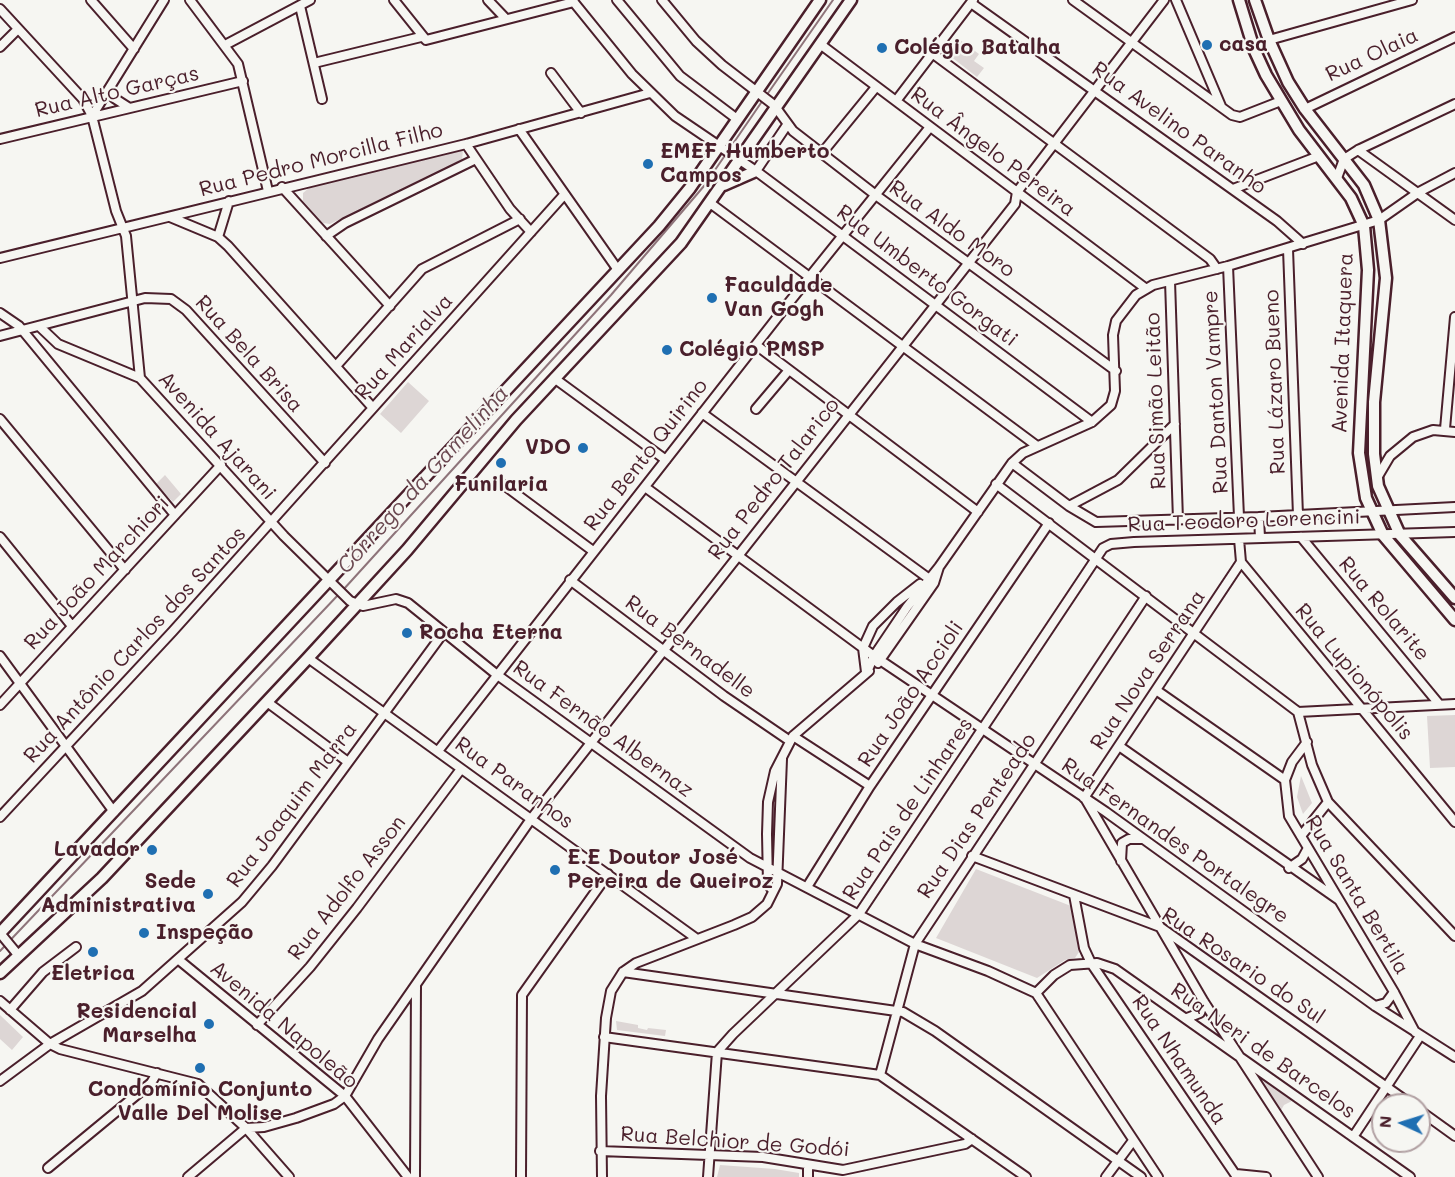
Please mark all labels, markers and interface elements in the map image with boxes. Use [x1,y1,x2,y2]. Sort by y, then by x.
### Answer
street label: Rua Olaia [1322,23,1422,87]
place label: casa [1219,32,1268,58]
place label: Colégio Batalha [894,35,1061,61]
marker: casa [1200,38,1214,52]
marker: Colégio Batalha [875,41,889,55]
street label: Rua Avelino Paranho [1087,56,1271,200]
street label: Rua Alto Garças [32,61,202,123]
street label: Rua Ângelo Pereira [906,82,1080,222]
street label: Rua Pedro Morcilla Filho [197,118,445,202]
place label: EMEF Humberto Campos [660,139,829,189]
marker: EMEF Humberto Campos [641,157,655,171]
street label: Rua Aldo Moro [884,175,1020,283]
street label: Rua Umberto Gorgati [831,200,1023,352]
street label: Avenida Itaquera [1327,252,1359,434]
place label: Faculdade Van Gogh [724,273,833,323]
street label: Rua Marialva [350,289,458,405]
street label: Rua Lázaro Bueno [1259,289,1291,475]
street label: Rua Bela Brisa [190,290,308,418]
street label: Rua Danton Vampre [1198,290,1234,494]
marker: Faculdade Van Gogh [705,291,719,305]
street label: Rua Simão Leitão [1140,312,1172,490]
place label: Colégio PMSP [679,337,825,363]
marker: Colégio PMSP [660,343,674,357]
street label: Avenida Ajarani [153,367,281,505]
street label: Rua Bento Quirino [579,374,713,536]
water label: Córrego da Gamelinha [332,381,514,579]
street label: Rua Pedro Talarico [703,393,845,565]
place label: VDO [525,435,571,461]
marker: VDO [576,441,590,455]
marker: Funilaria [494,456,508,470]
place label: Funilaria [454,472,548,498]
street label: Rua João Marchiori [19,491,175,655]
street label: Rua Teodoro Lorencini [1127,504,1361,538]
street label: Rua Antônio Carlos dos Santos [19,521,251,769]
street label: Rua Rolarite [1333,552,1435,666]
street label: Rua Nova Serrana [1085,585,1211,755]
street label: Rua Bernadelle [620,590,760,704]
street label: Rua Lupionópolis [1290,599,1418,745]
street label: Rua João Accioli [853,616,969,772]
place label: Rocha Eterna [419,620,563,646]
marker: Rocha Eterna [400,626,414,640]
street label: Rua Fernão Albernaz [508,655,698,803]
street label: Rua Pais de Linhares [837,713,979,905]
street label: Rua Joaquim Marra [222,717,362,893]
street label: Rua Dias Penteado [912,728,1042,904]
street label: Rua Paranhos [450,732,578,834]
street label: Rua Fernandes Portalegre [1056,753,1294,929]
street label: Rua Adolfo Asson [283,811,411,965]
street label: Rua Santa Bertila [1300,811,1414,979]
place label: Lavador [54,837,140,863]
marker: Lavador [145,843,159,857]
place label: E.E Doutor José Pereira de Queiroz [567,845,773,895]
marker: E.E Doutor José Pereira de Queiroz [548,863,562,877]
place label: Sede Administrativa [41,869,196,919]
marker: Sede Administrativa [201,887,215,901]
street label: Rua Rosario do Sul [1157,902,1329,1030]
place label: Inspeção [156,920,253,946]
marker: Inspeção [137,926,151,940]
marker: Eletrica [86,945,100,959]
street label: Avenida Napoleão [205,956,363,1094]
place label: Eletrica [51,961,135,987]
street label: Rua Neri de Barcelos [1166,978,1360,1124]
street label: Rua Nhamunda [1126,990,1232,1130]
place label: Residencial Marselha [76,999,197,1049]
marker: Residencial Marselha [202,1017,216,1031]
marker: Condomínio Conjunto Valle Del Molise [193,1061,207,1075]
place label: Condomínio Conjunto Valle Del Molise [88,1077,312,1127]
north arrow [1371,1093,1431,1153]
text: N [1374,1115,1395,1129]
street label: Rua Belchior de Godói [620,1121,850,1163]

